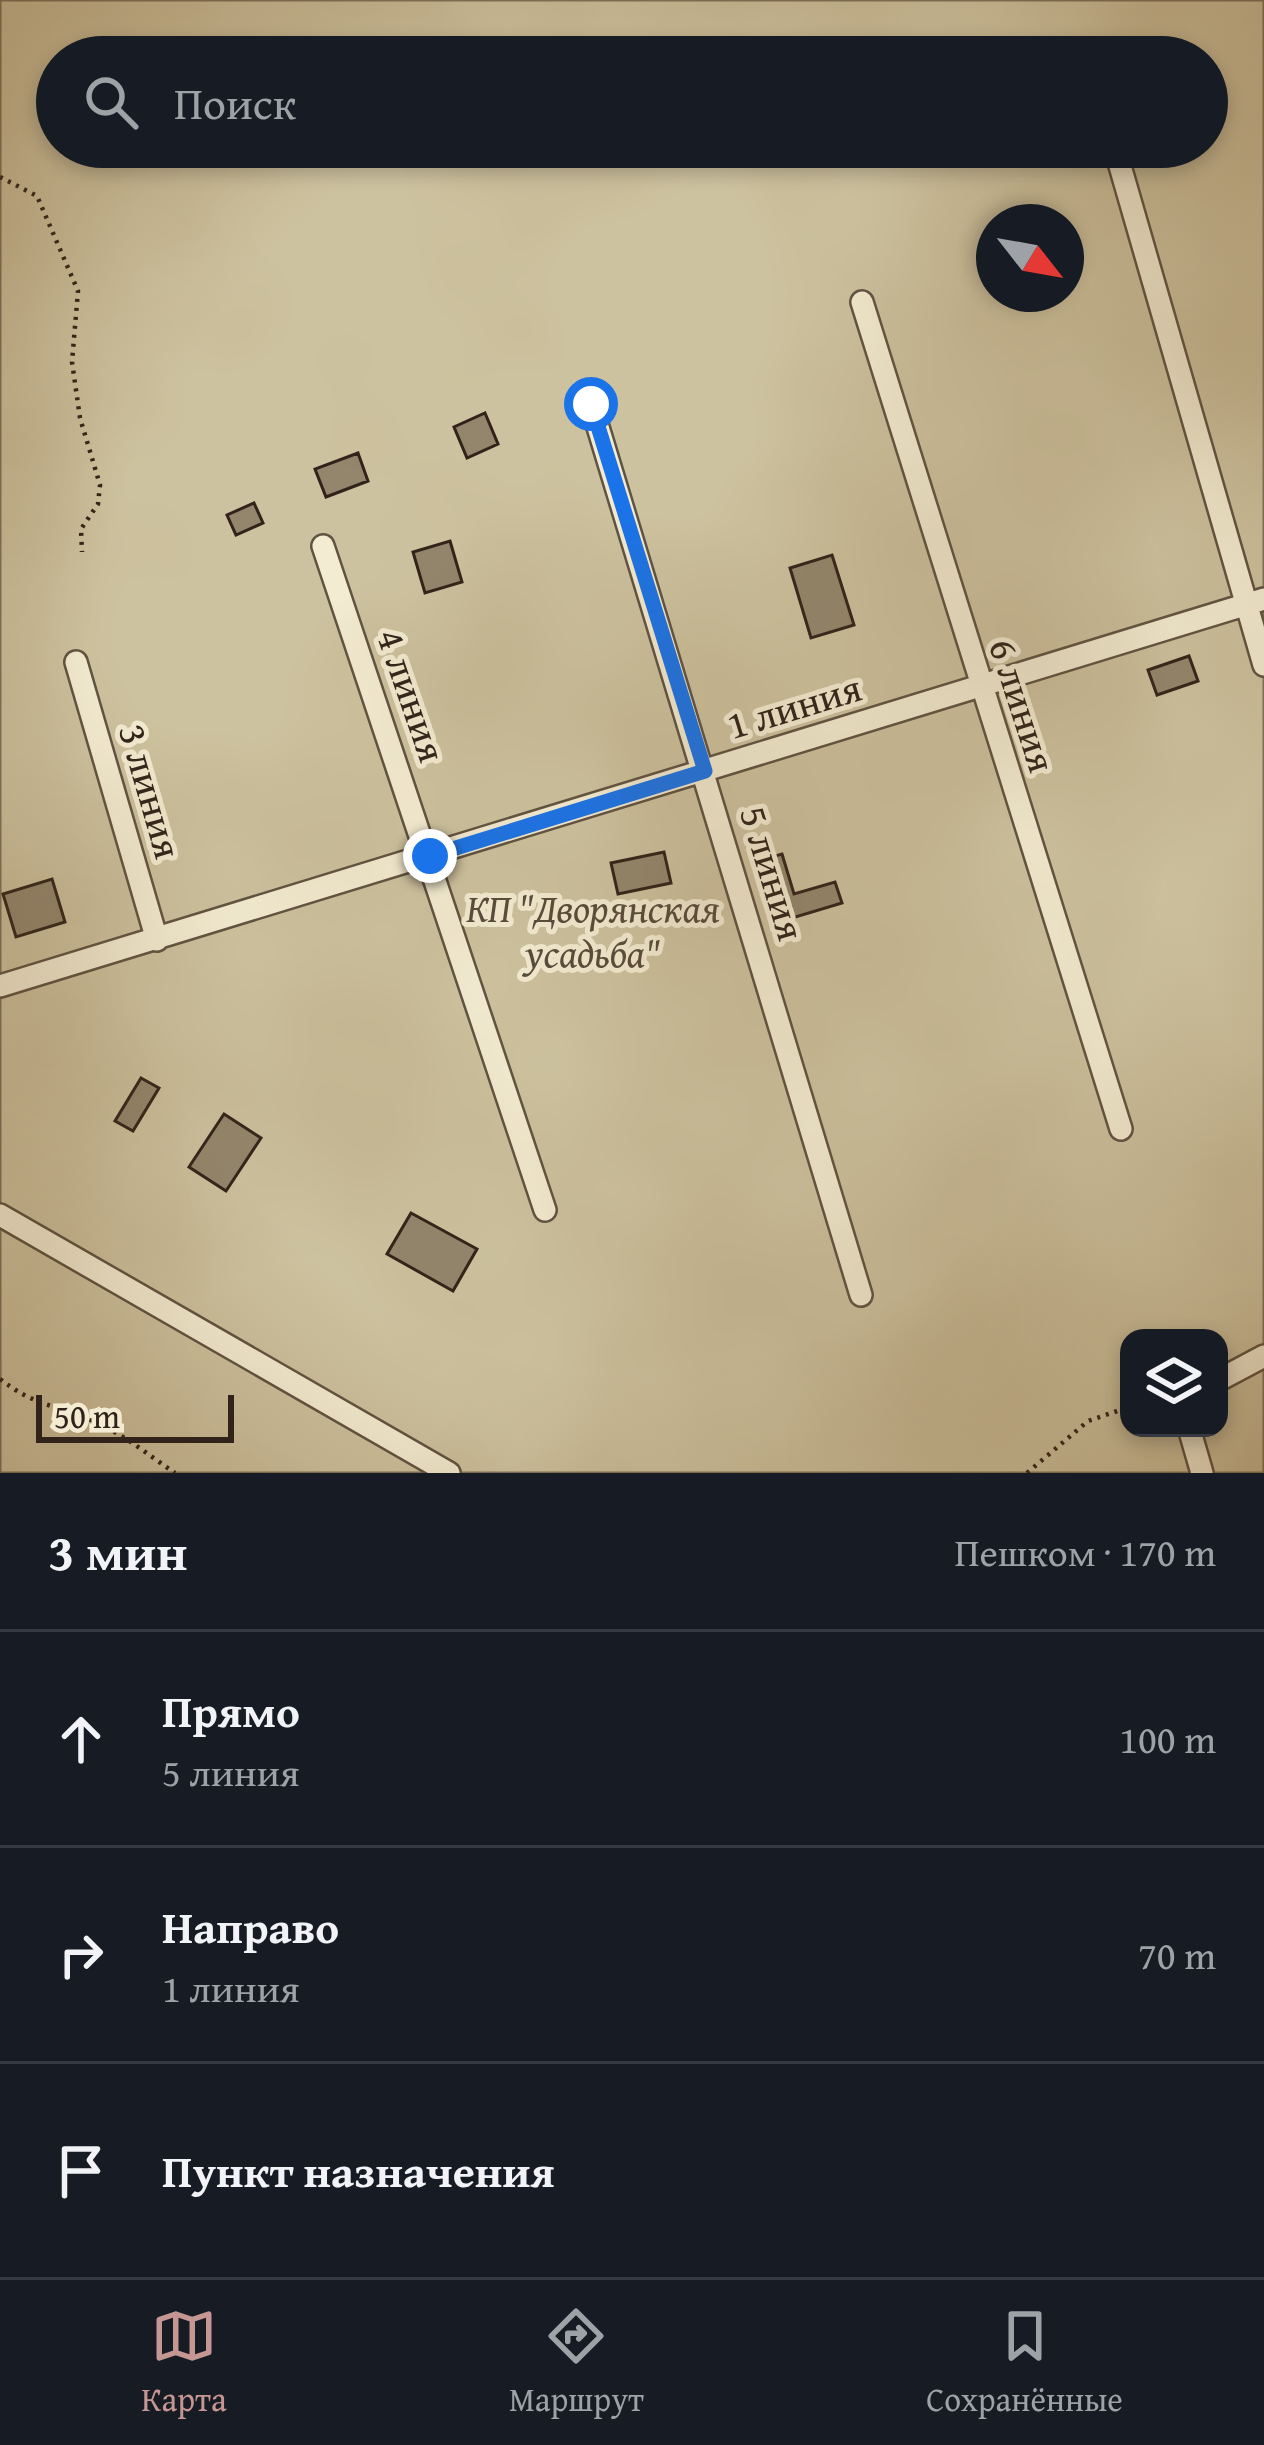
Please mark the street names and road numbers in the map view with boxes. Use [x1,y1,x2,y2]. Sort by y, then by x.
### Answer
street label: 4 линия [363,621,462,769]
street label: 6 линия [975,631,1072,779]
street label: 1 линия [720,658,868,753]
street label: 3 линия [105,717,198,865]
street label: 5 линия [726,799,821,947]

